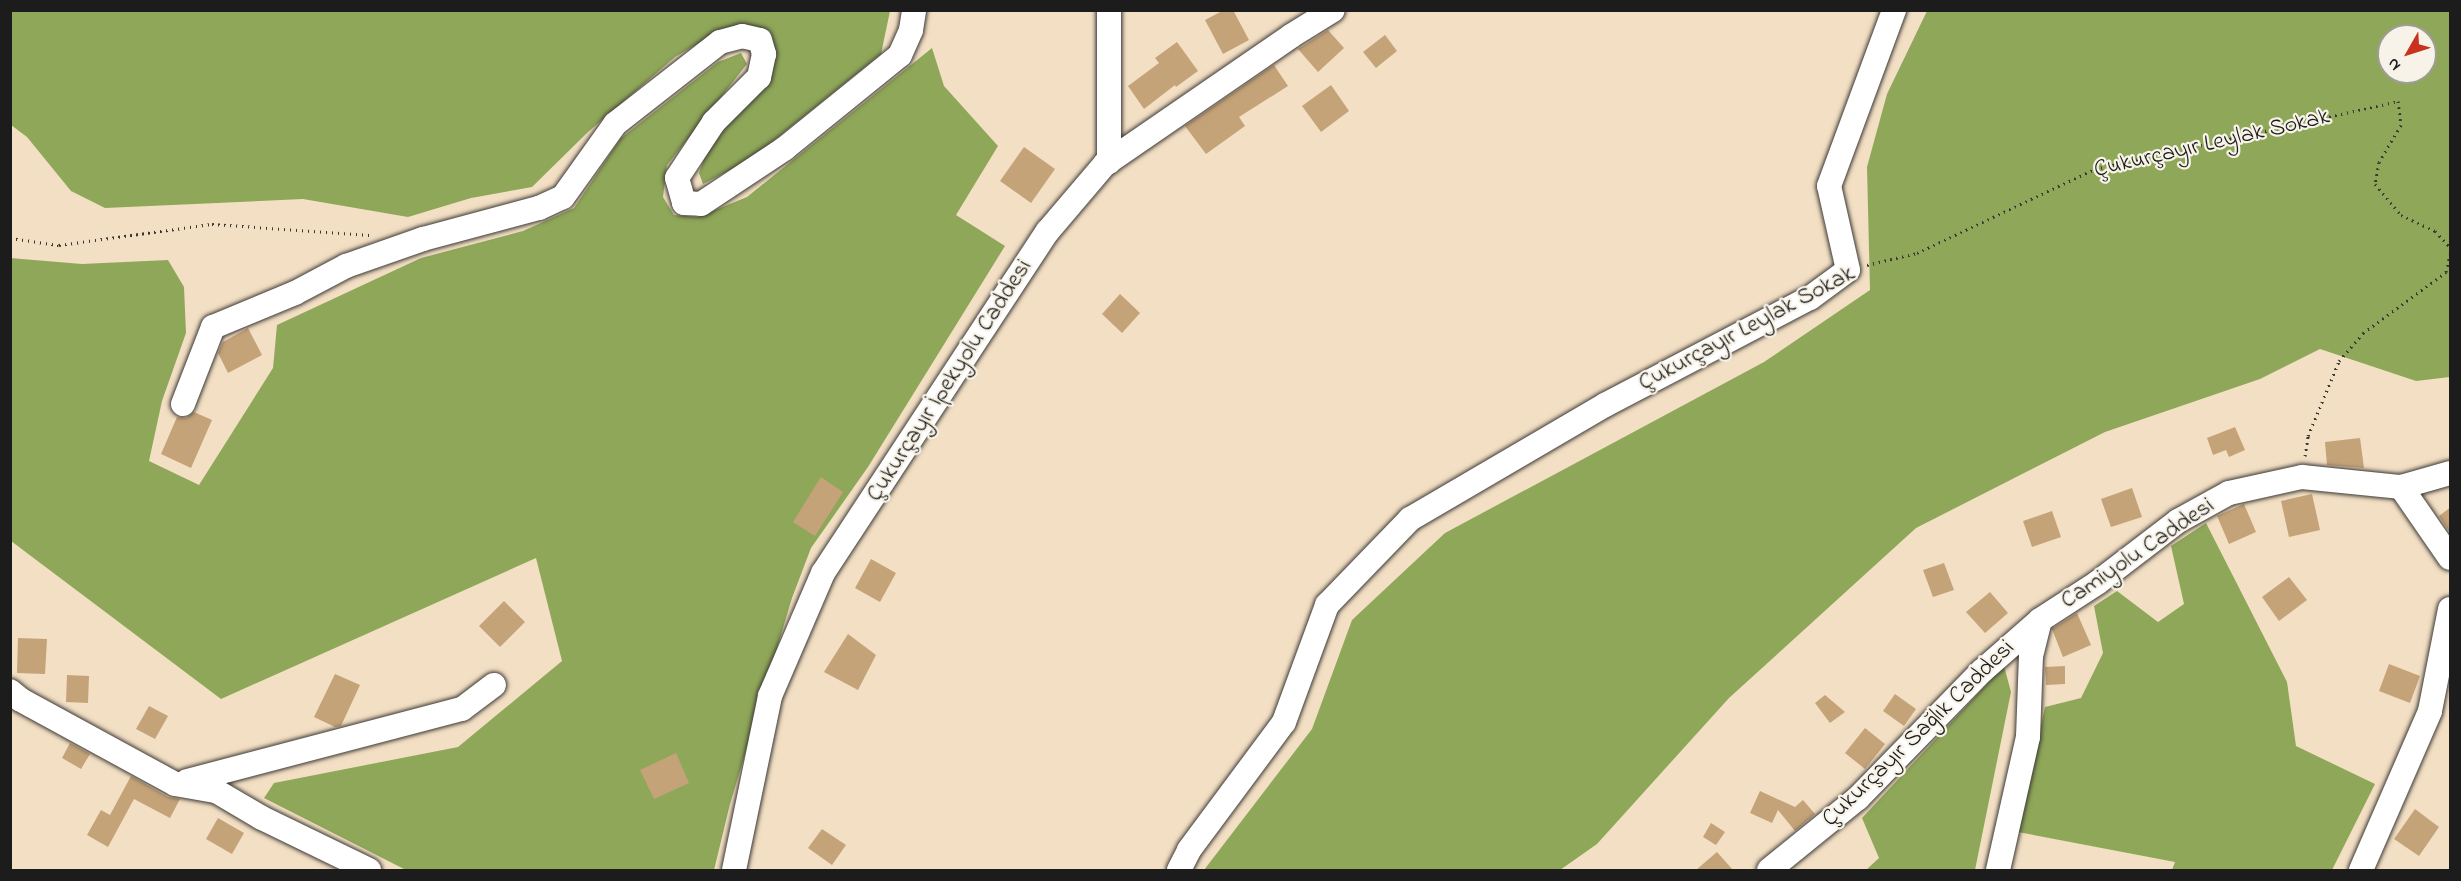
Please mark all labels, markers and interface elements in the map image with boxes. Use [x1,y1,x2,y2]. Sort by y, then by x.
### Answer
north arrow [2377,24,2437,84]
text: N [2382,52,2407,76]
street label: Çukurçayır Leylak Sokak [2091,103,2333,185]
street label: Çukurçayır İpekyolu Caddesi [861,254,1039,508]
street label: Çukurçayır Leylak Sokak [1634,260,1860,398]
street label: Camiyolu Caddesi [2056,492,2220,616]
street label: Çukurçayır Sağlık Caddesi [1817,635,2021,833]

